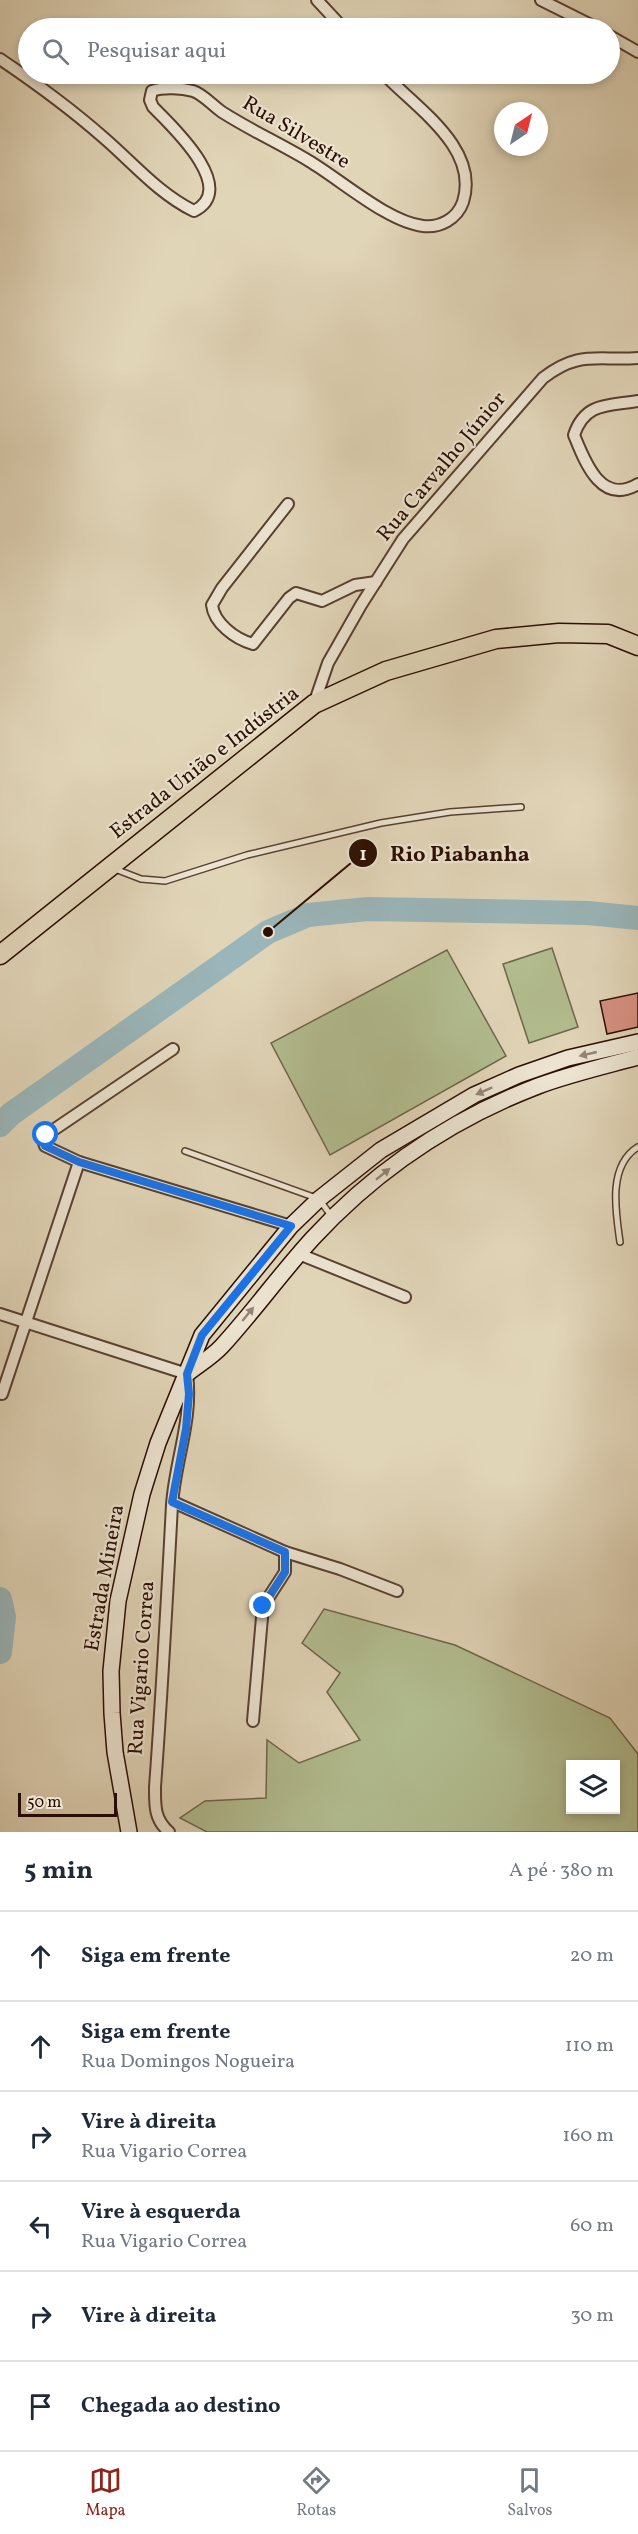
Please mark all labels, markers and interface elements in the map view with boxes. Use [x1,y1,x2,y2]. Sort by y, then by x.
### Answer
search box [18,18,620,84]
icon: search [39,35,72,68]
text: Pesquisar aqui [87,36,226,67]
street label: Rua Silvestre [237,89,355,177]
north arrow [494,102,548,156]
street label: Rua Carvalho Júnior [371,386,513,548]
street label: Estrada União e Indústria [104,680,306,846]
callout: Rio Piabanha [348,833,542,873]
text: Rio Piabanha [390,840,530,871]
text: 1 [359,843,367,868]
one-way arrow [578,1049,597,1059]
one-way arrow [475,1086,493,1096]
route start [32,1121,58,1147]
one-way arrow [375,1167,391,1180]
one-way arrow [242,1306,255,1322]
street label: Estrada Mineira [78,1502,132,1654]
street label: Rua Vigario Correa [121,1580,163,1756]
route end [249,1592,275,1618]
map controls [566,1760,620,1814]
button: layers [566,1760,620,1814]
scale bar [18,1790,117,1818]
text: 50 m [27,1792,61,1814]
text: 5 min [24,1853,93,1889]
text: A pé · 380 m [509,1857,614,1885]
icon: ahead [24,1940,57,1973]
text: Siga em frente [81,1941,231,1972]
text: 20 m [570,1942,614,1970]
text: Siga em frente [81,2017,231,2048]
icon: ahead [24,2030,57,2063]
text: 110 m [565,2032,614,2060]
text: Rua Domingos Nogueira [81,2048,295,2076]
text: Vire à direita [81,2107,217,2138]
icon: right [24,2120,57,2153]
text: 160 m [562,2122,614,2150]
text: Rua Vigario Correa [81,2138,247,2166]
text: Vire à esquerda [81,2197,241,2228]
icon: left [24,2210,57,2243]
text: 60 m [570,2212,614,2240]
text: Rua Vigario Correa [81,2228,247,2256]
icon: right [24,2300,57,2333]
text: Vire à direita [81,2301,217,2332]
text: 30 m [570,2302,614,2330]
icon: arrive [24,2390,57,2423]
text: Chegada ao destino [81,2391,281,2422]
tab: Mapa [86,2464,126,2522]
tab: Rotas [297,2464,336,2522]
tab: Salvos [507,2464,552,2522]

